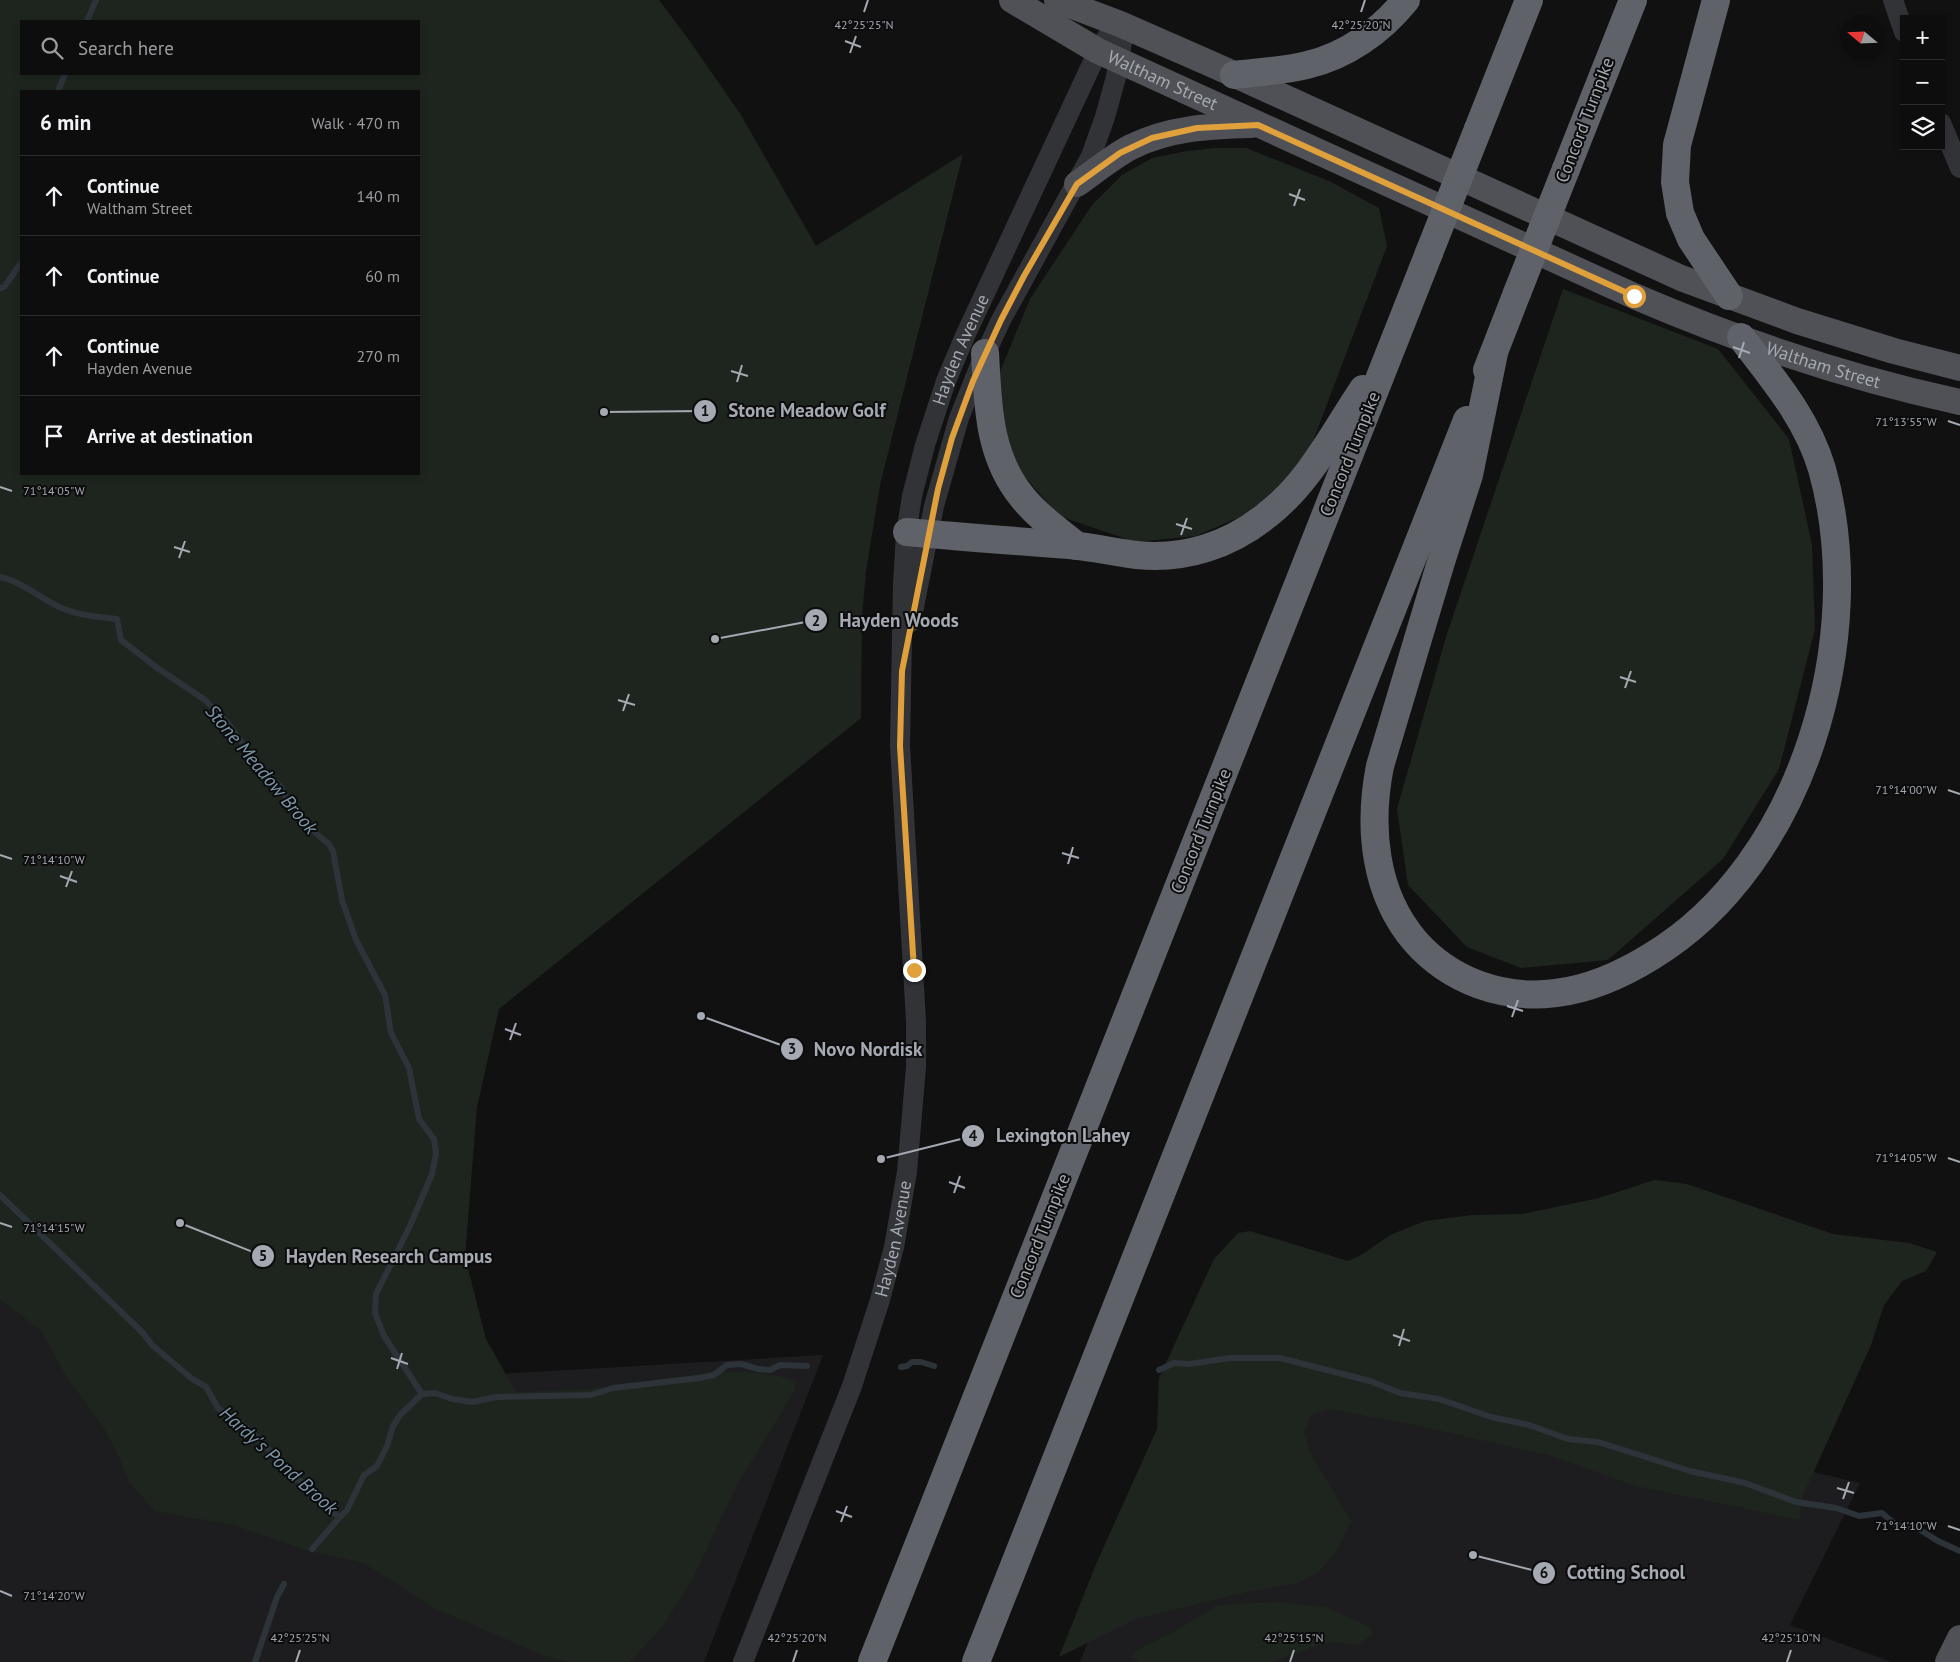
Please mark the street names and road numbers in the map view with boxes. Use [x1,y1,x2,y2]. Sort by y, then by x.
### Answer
street label: Waltham Street [1104,45,1222,115]
street label: Concord Turnpike [1550,54,1619,186]
street label: Hayden Avenue [927,290,994,408]
street label: Waltham Street [1763,336,1883,393]
street label: Concord Turnpike [1314,388,1385,520]
street label: Concord Turnpike [1165,765,1236,897]
street label: Concord Turnpike [1004,1170,1075,1302]
street label: Hayden Avenue [869,1179,916,1299]

